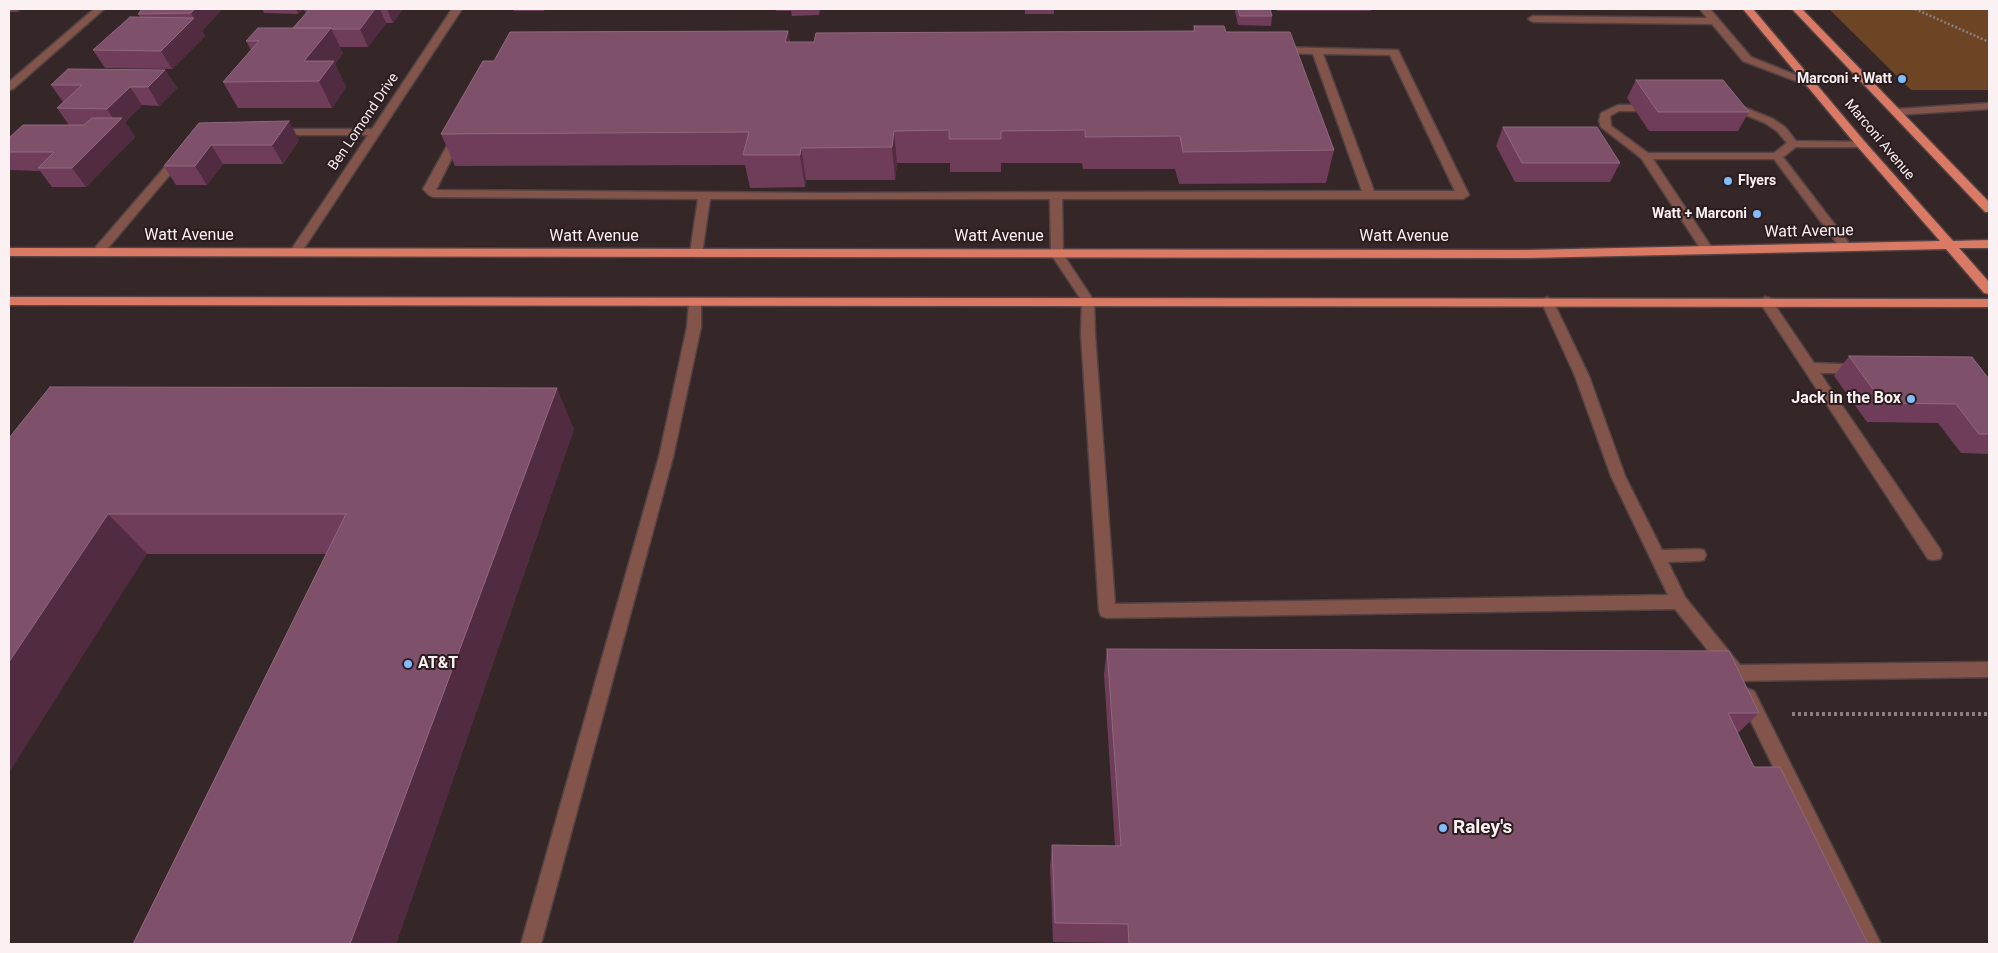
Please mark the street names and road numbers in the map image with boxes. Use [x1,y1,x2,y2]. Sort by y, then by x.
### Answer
street label: Ben Lomond Drive [325,70,403,174]
street label: Marconi Avenue [1840,96,1918,184]
street label: Watt Avenue [1764,222,1854,242]
street label: Watt Avenue [144,226,234,246]
street label: Watt Avenue [549,227,639,247]
street label: Watt Avenue [954,227,1044,247]
street label: Watt Avenue [1359,227,1449,247]

